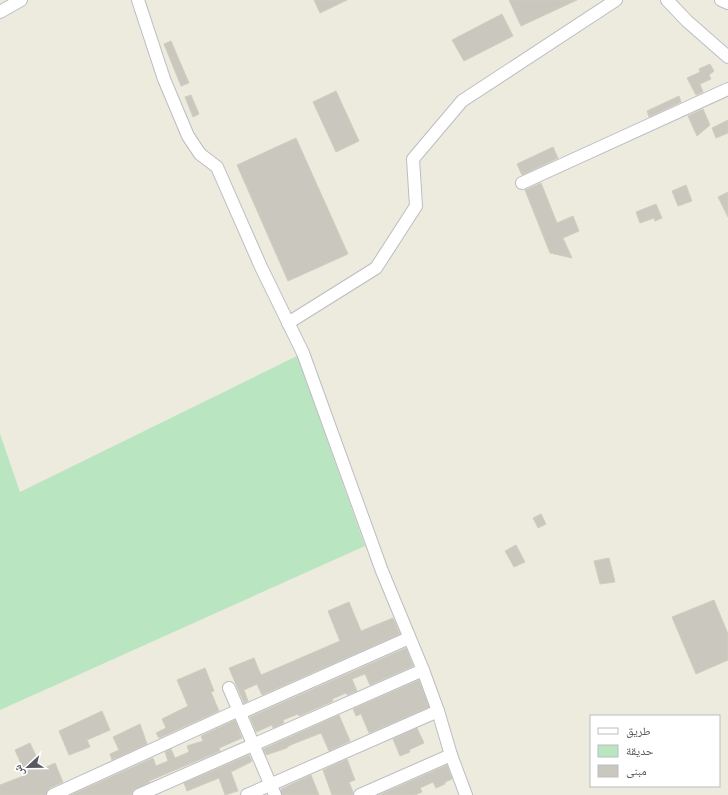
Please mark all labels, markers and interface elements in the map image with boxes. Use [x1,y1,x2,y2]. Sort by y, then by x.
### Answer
legend [590,715,720,787]
text: طريق [626,722,651,740]
text: حديقة [626,742,654,760]
north arrow [8,747,48,787]
text: ش [9,762,28,779]
text: مبنى [626,762,647,780]

